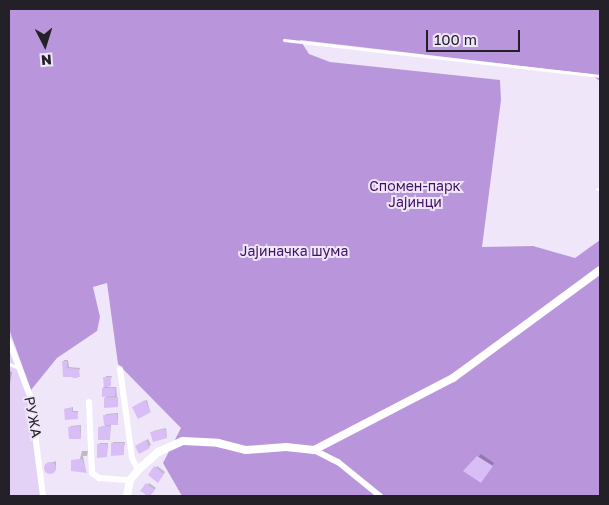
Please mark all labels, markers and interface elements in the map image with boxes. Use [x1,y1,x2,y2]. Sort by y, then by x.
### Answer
north arrow [20,20,70,70]
scale bar [429,20,523,52]
text: 100 m [434,30,477,48]
text: N [40,52,52,69]
park label: Спомен-парк Јајинци [369,178,461,210]
park label: Јајиначка шума [240,243,348,259]
street label: РУЖА [21,395,45,439]

